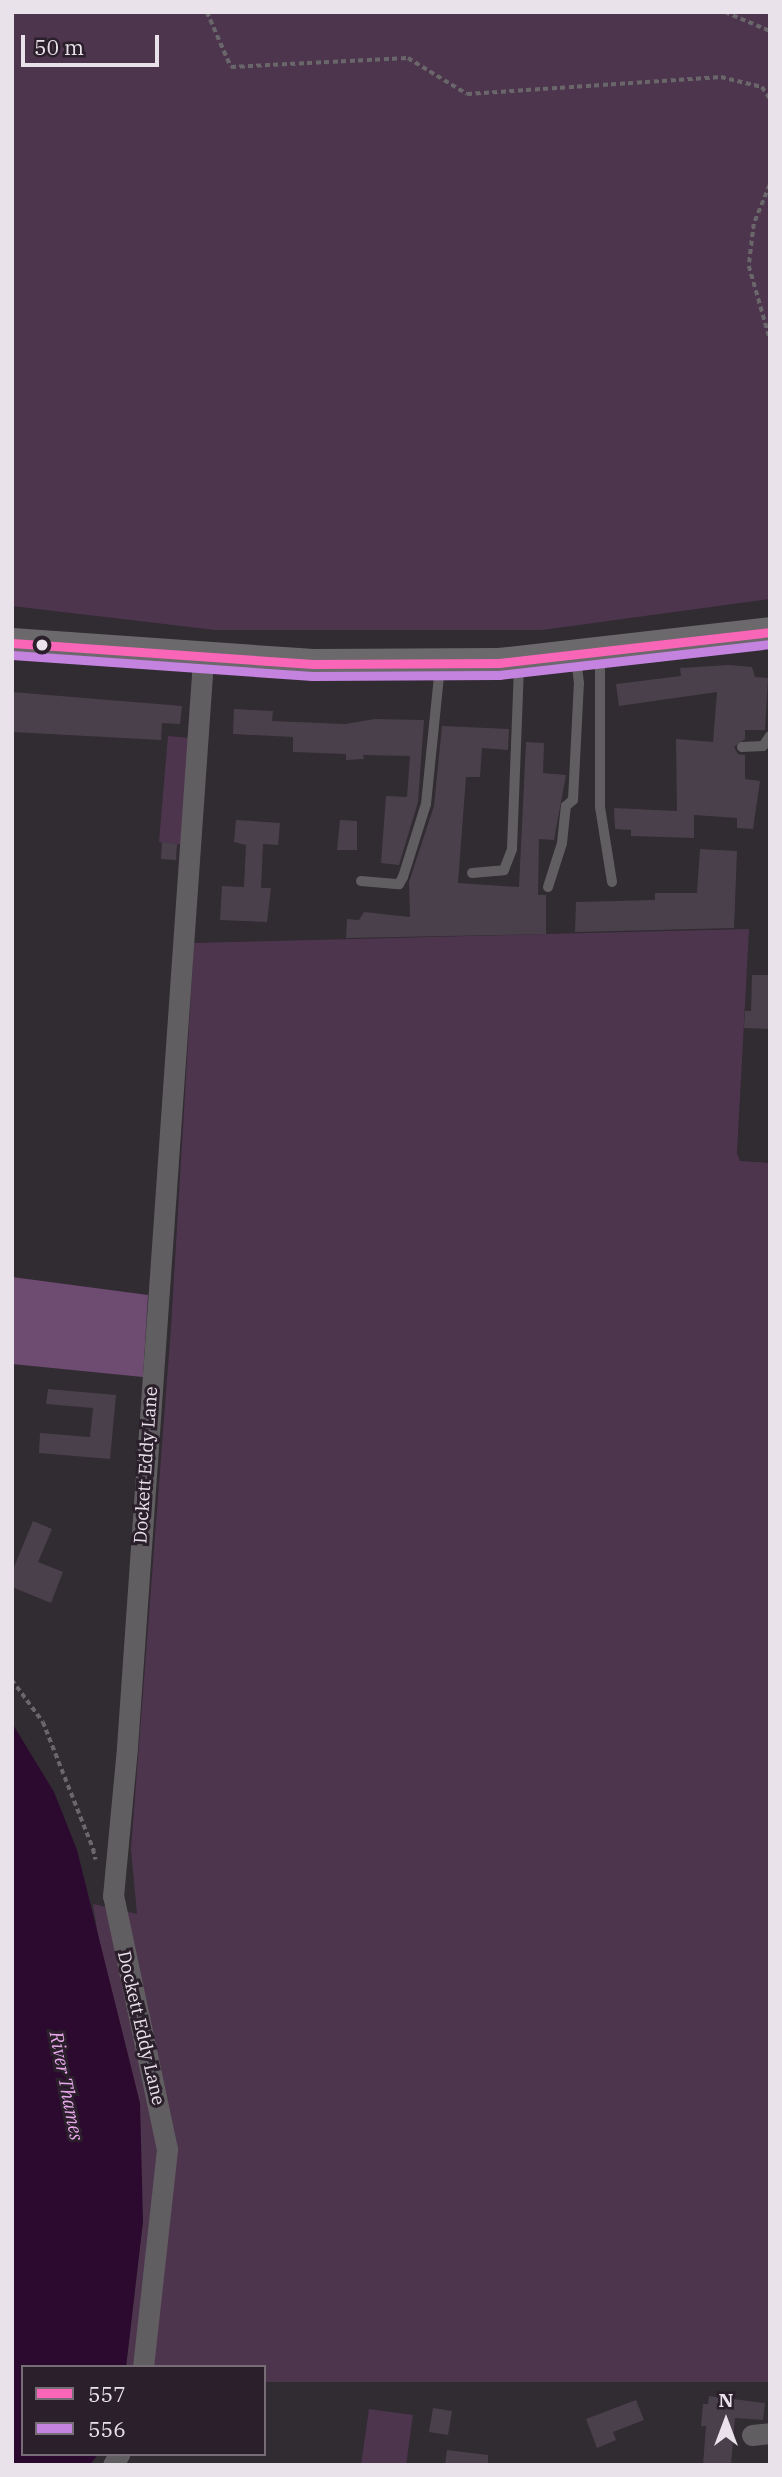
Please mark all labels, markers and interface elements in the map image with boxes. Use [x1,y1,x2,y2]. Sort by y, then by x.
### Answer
scale bar [24,21,163,65]
text: 50 m [34,33,84,61]
unlabelled marker [35,638,49,652]
street label: Dockett Eddy Lane [130,1386,162,1544]
street label: Dockett Eddy Lane [113,1949,169,2107]
water label: River Thames [44,2029,88,2143]
legend [21,2365,266,2456]
text: 557 [88,2380,126,2408]
north arrow [691,2386,761,2456]
text: N [718,2388,734,2412]
text: 556 [88,2415,126,2443]

